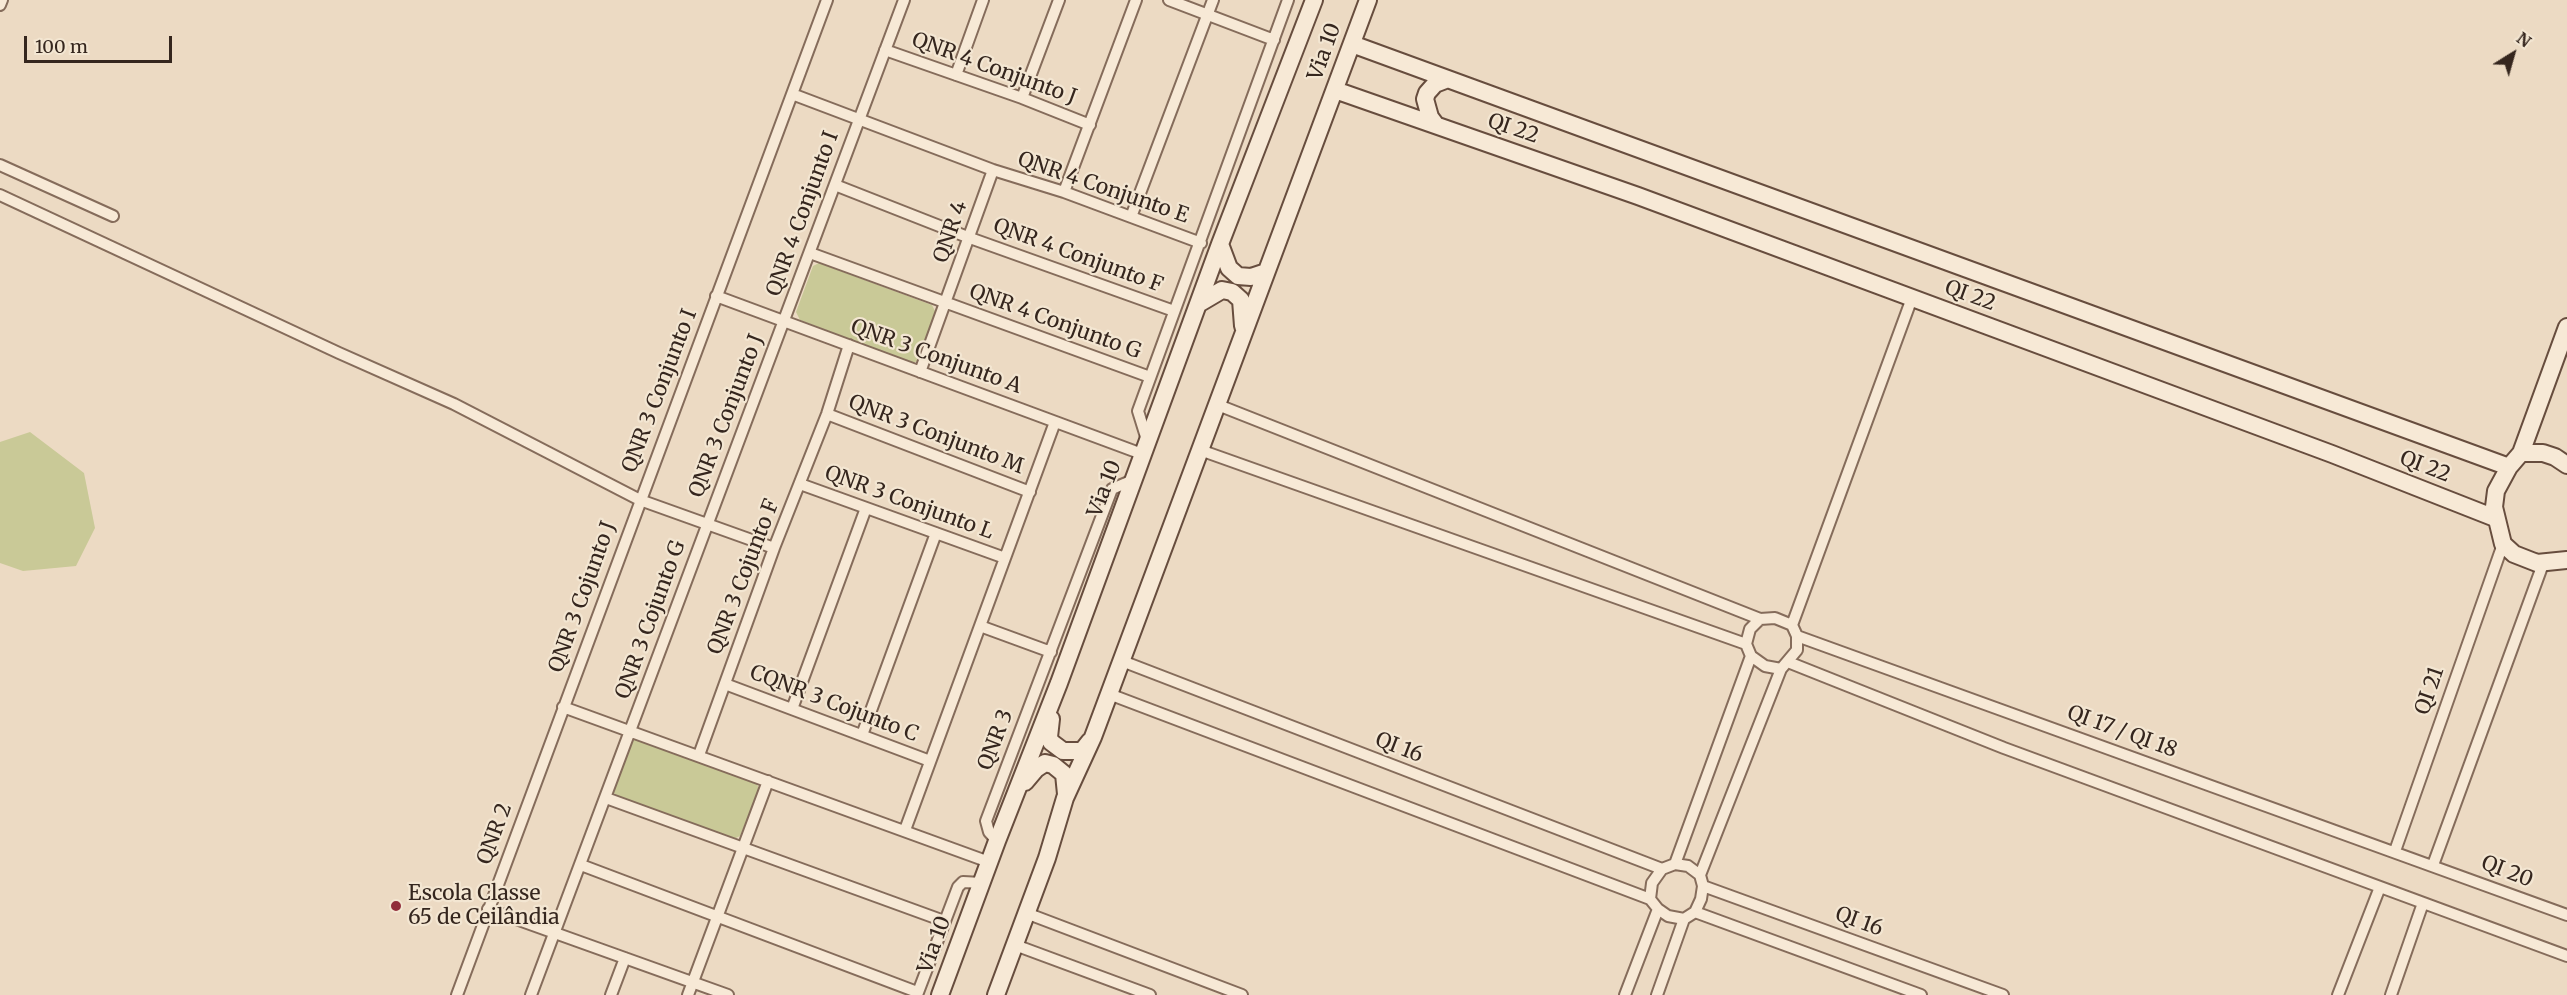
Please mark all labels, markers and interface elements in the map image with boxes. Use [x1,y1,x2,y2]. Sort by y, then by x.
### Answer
street label: Via 10 [1303,20,1347,84]
scale bar [27,24,176,62]
north arrow [2483,24,2543,84]
street label: QNR 4 Conjunto J [908,27,1080,111]
text: N [2513,28,2535,51]
text: 100 m [35,35,88,58]
street label: QI 22 [1484,109,1542,149]
street label: QNR 4 Conjunto I [761,128,845,300]
street label: QNR 4 Conjunto E [1014,147,1192,229]
street label: QNR 4 [929,198,973,266]
street label: QNR 4 Conjunto F [990,214,1166,298]
street label: QI 22 [1941,275,1999,317]
street label: QNR 4 Conjunto G [966,279,1144,365]
street label: QNR 3 Conjunto I [617,306,703,476]
street label: QNR 3 Conjunto A [847,314,1025,400]
street label: QNR 3 Conjunto J [684,331,770,501]
street label: QNR 3 Conjunto M [845,390,1027,480]
street label: QI 22 [2396,446,2454,488]
street label: Via 10 [1083,457,1127,521]
street label: QNR 3 Conjunto L [821,461,997,545]
street label: QNR 3 Cojunto F [703,496,785,658]
street label: QNR 3 Cojunto J [544,518,622,676]
street label: QNR 3 Cojunto G [611,537,691,703]
street label: CQNR 3 Cojunto C [746,660,922,748]
street label: QI 21 [2410,664,2450,718]
street label: QI 17 / QI 18 [2064,701,2180,763]
street label: QNR 3 [973,706,1019,774]
street label: QI 16 [1372,727,1426,769]
street label: QNR 2 [472,800,518,868]
street label: QI 20 [2478,851,2536,893]
place label: Escola Classe 65 de Ceilândia [408,881,559,931]
marker: Escola Classe 65 de Ceilândia [389,899,403,913]
street label: QI 16 [1832,902,1886,942]
street label: Via 10 [913,913,957,977]

